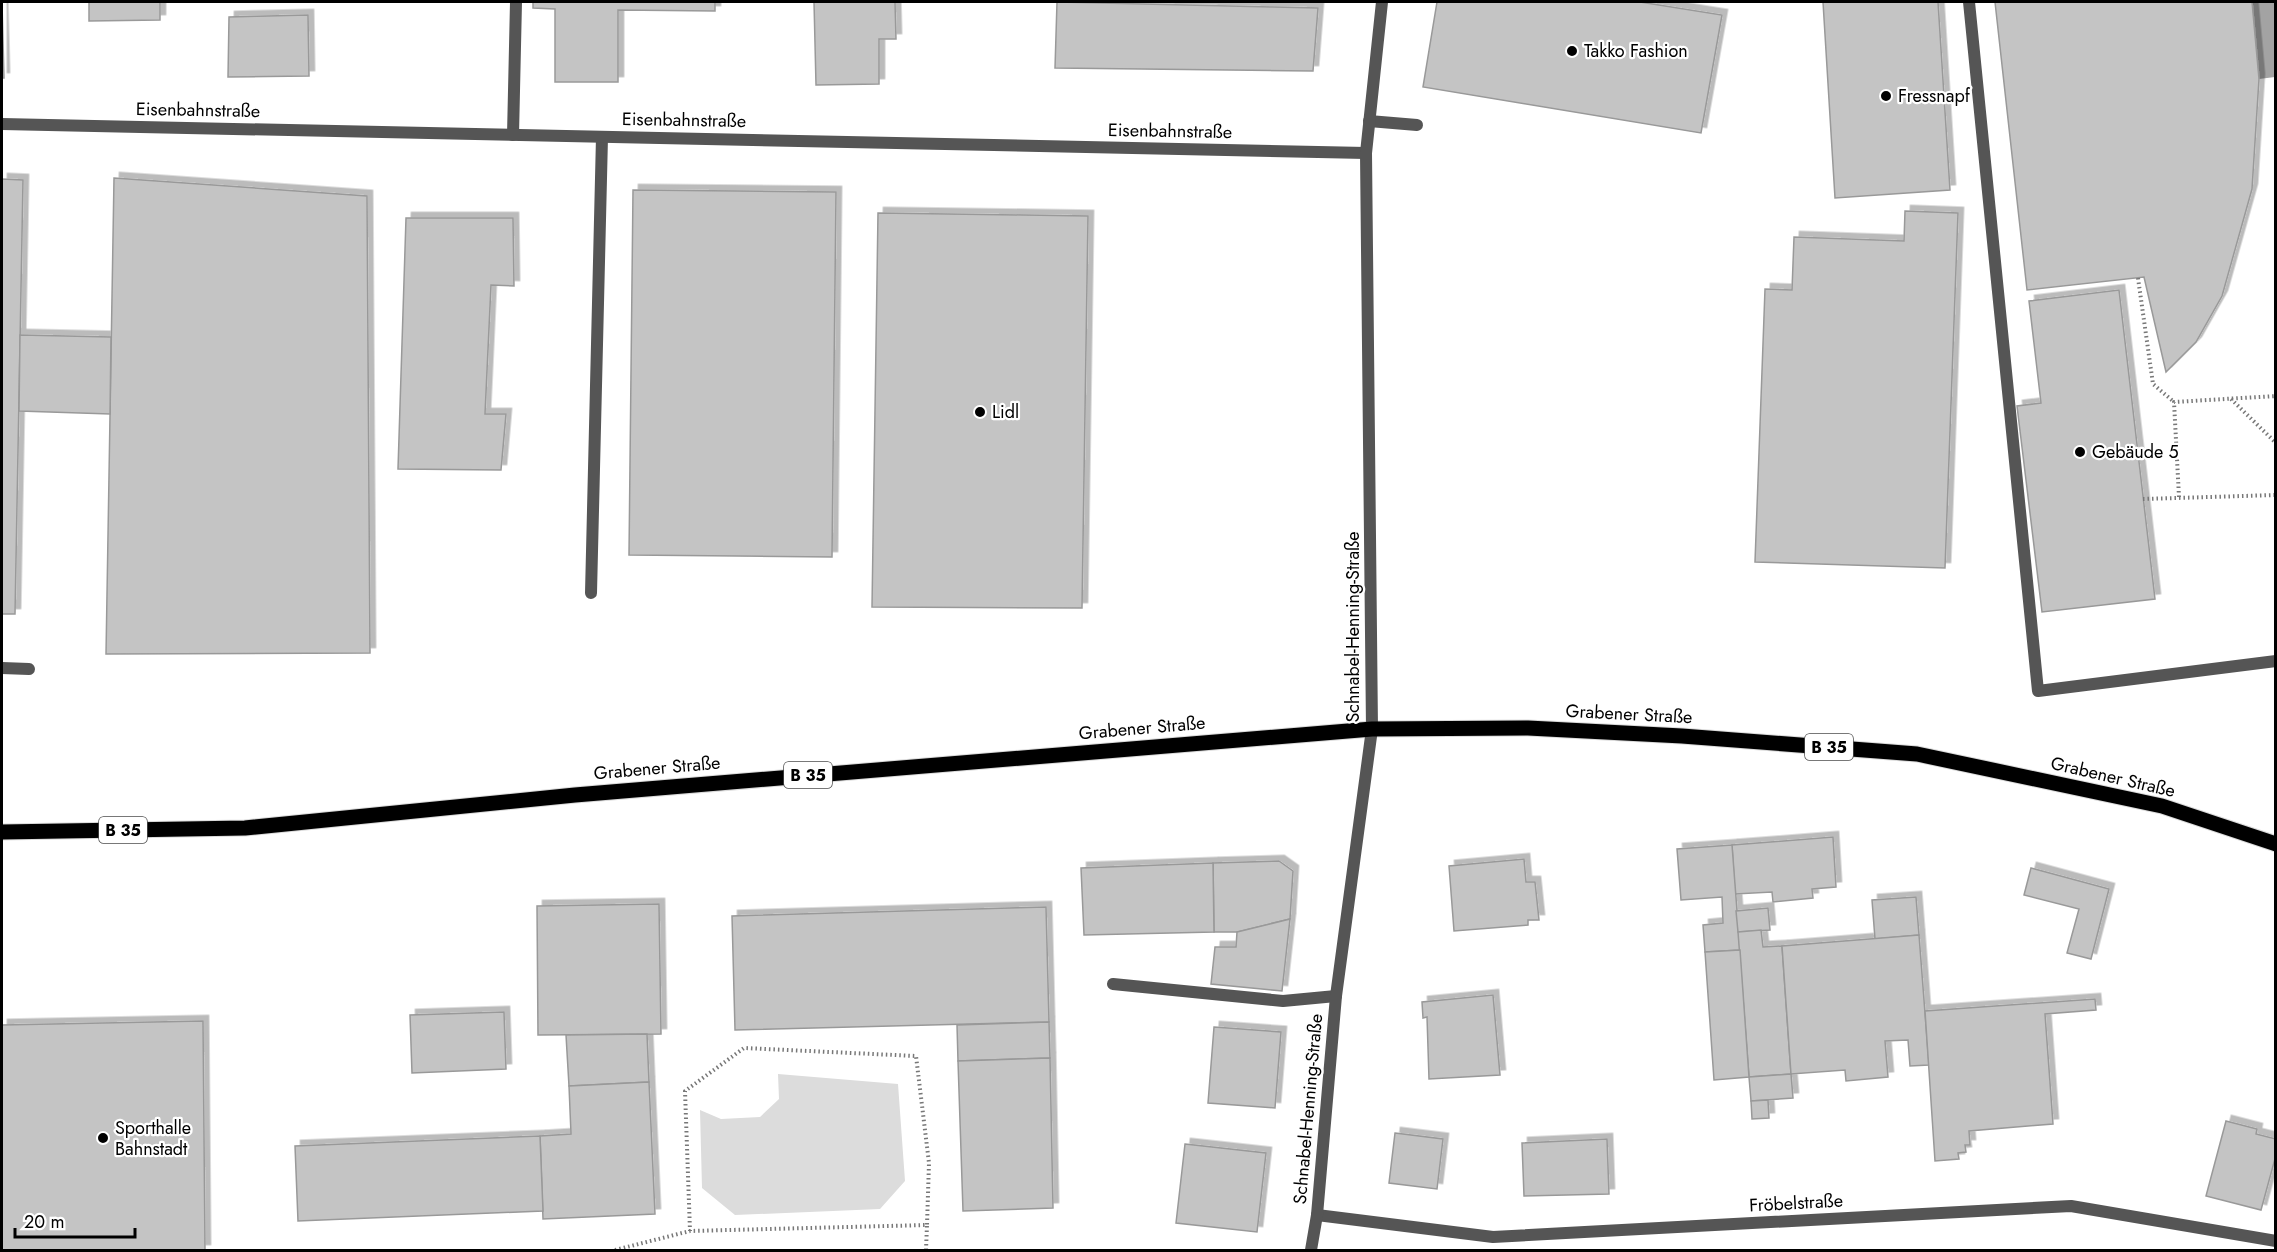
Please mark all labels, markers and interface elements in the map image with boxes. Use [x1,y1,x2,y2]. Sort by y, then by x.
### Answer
place label: Takko Fashion [1584,38,1688,64]
marker: Takko Fashion [1565,44,1579,58]
place label: Fressnapf [1898,83,1971,109]
marker: Fressnapf [1879,89,1893,103]
street label: Eisenbahnstraße [136,96,260,124]
street label: Eisenbahnstraße [622,106,746,134]
street label: Eisenbahnstraße [1108,117,1232,145]
place label: Lidl [992,399,1019,425]
marker: Lidl [973,405,987,419]
place label: Gebäude 5 [2092,439,2179,465]
marker: Gebäude 5 [2073,445,2087,459]
street label: Schnabel-Henning-Straße [1340,531,1366,723]
street label: Grabener Straße [1565,698,1693,730]
street label: Grabener Straße [1078,710,1206,746]
road number: B 35 [1805,734,1853,760]
street label: Grabener Straße [593,750,721,786]
street label: Grabener Straße [2048,750,2178,804]
road number: B 35 [784,762,832,788]
road number: B 35 [99,817,147,843]
street label: Schnabel-Henning-Straße [1287,1013,1329,1205]
place label: Sporthalle Bahnstadt [115,1115,191,1162]
marker: Sporthalle Bahnstadt [96,1131,110,1145]
street label: Fröbelstraße [1748,1188,1844,1218]
scale bar [15,1201,135,1239]
text: 20 m [24,1209,64,1235]

